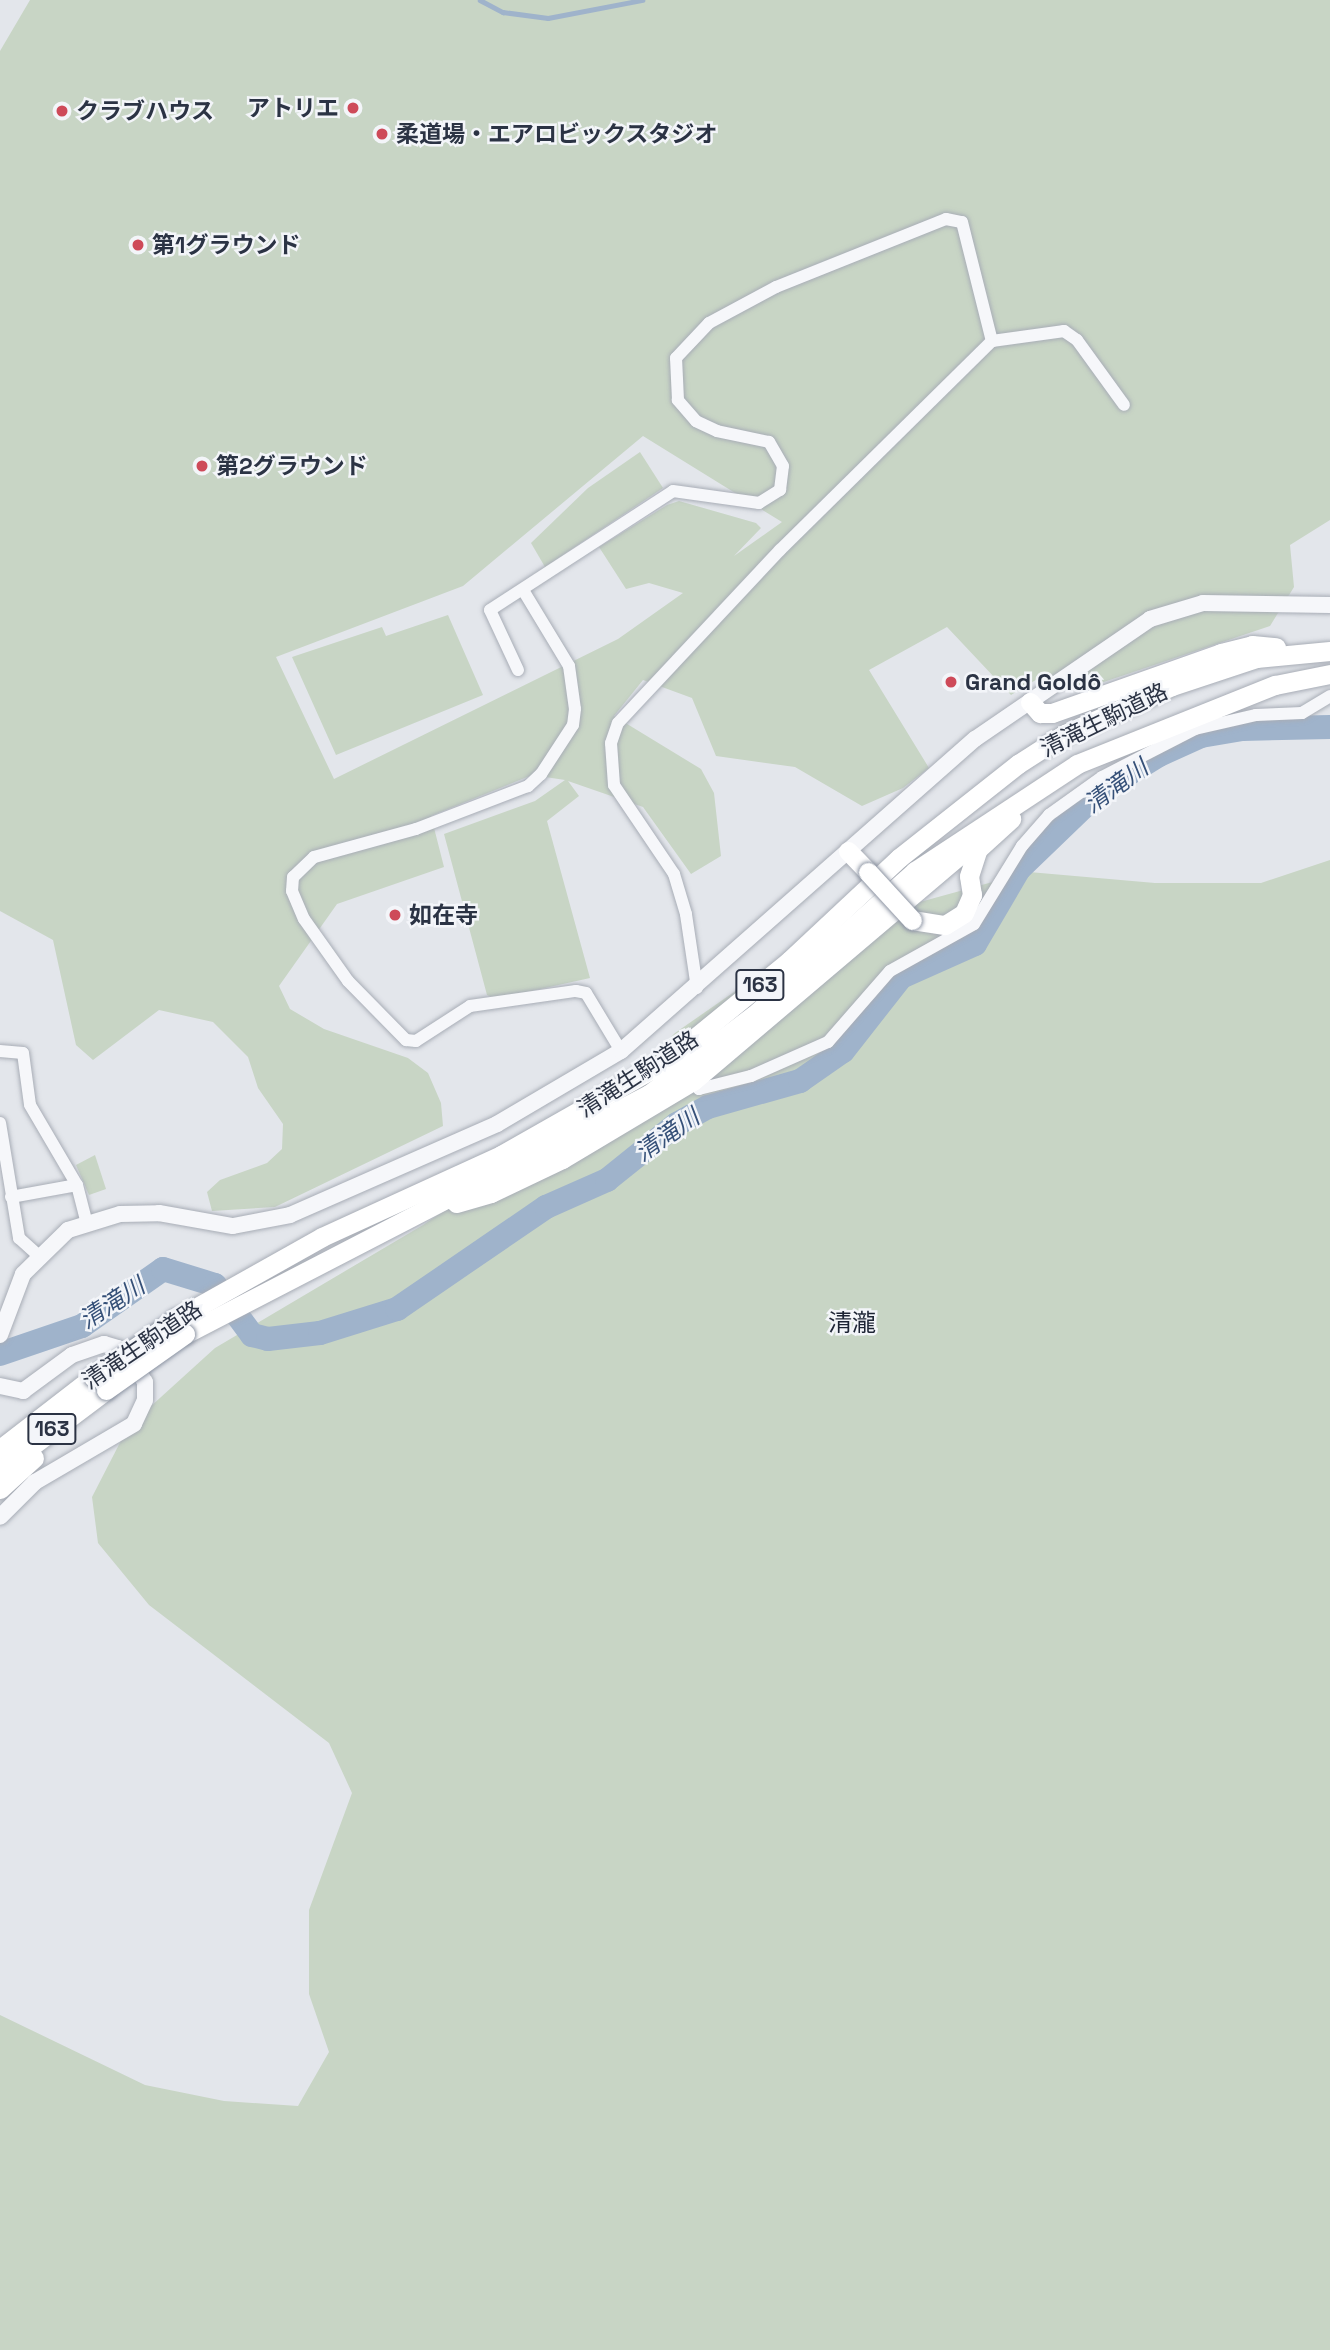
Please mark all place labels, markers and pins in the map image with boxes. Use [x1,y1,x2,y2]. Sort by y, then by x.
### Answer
place label: アトリエ [247,94,339,122]
place label: クラブハウス [76,97,214,125]
marker: アトリエ [345,100,361,116]
marker: クラブハウス [54,103,70,119]
place label: 柔道場・エアロビックスタジオ [396,120,718,148]
marker: 柔道場・エアロビックスタジオ [374,126,390,142]
place label: 第1グラウンド [152,231,300,259]
marker: 第1グラウンド [130,237,146,253]
place label: 第2グラウンド [216,452,368,480]
marker: 第2グラウンド [194,458,210,474]
place label: Grand Goldô [965,668,1101,696]
marker: Grand Goldô [943,674,959,690]
place label: 如在寺 [409,901,478,929]
marker: 如在寺 [387,907,403,923]

